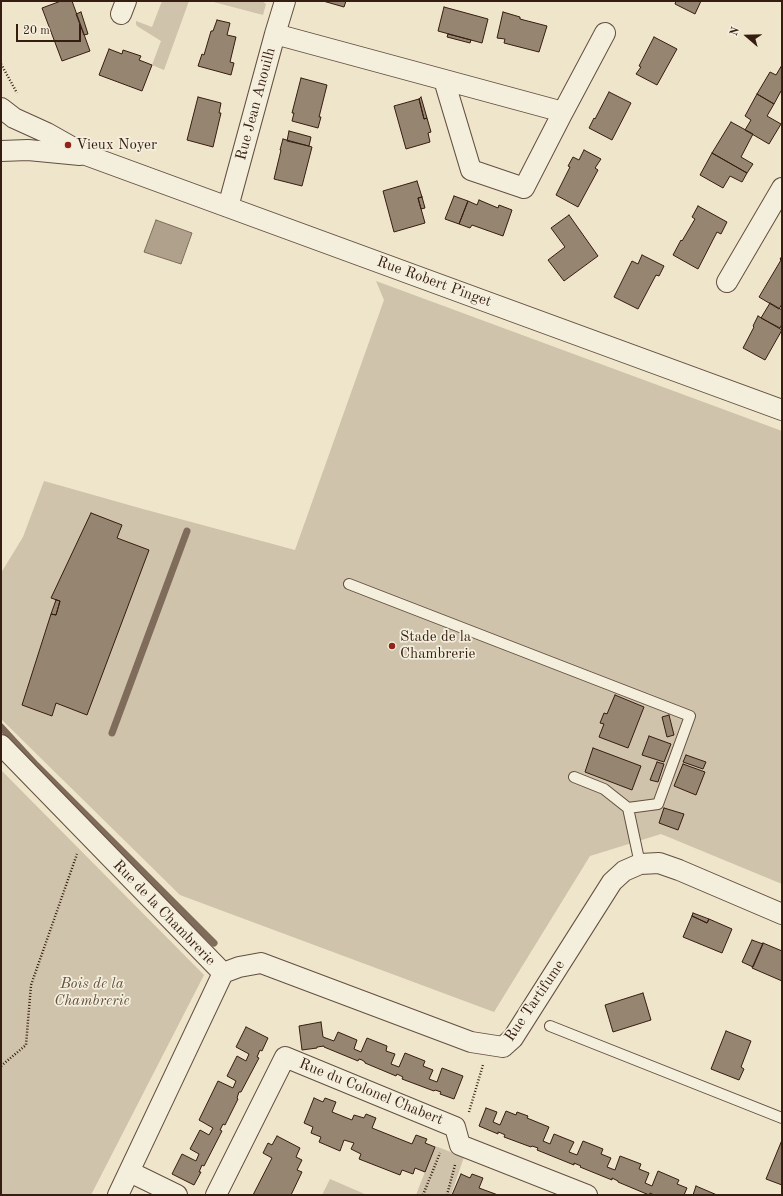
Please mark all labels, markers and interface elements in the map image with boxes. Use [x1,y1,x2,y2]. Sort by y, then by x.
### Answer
scale bar [18,16,83,42]
north arrow [727,16,767,56]
text: 20 m [23,25,50,37]
text: N [729,26,742,38]
street label: Rue Jean Anouilh [232,46,280,162]
place label: Vieux Noyer [76,136,157,154]
marker: Vieux Noyer [63,140,73,150]
street label: Rue Robert Pinget [374,253,494,311]
place label: Stade de la Chambrerie [400,628,475,663]
marker: Stade de la Chambrerie [387,641,397,651]
street label: Rue de la Chambrerie [109,856,219,970]
street label: Rue Tartifume [501,957,569,1045]
park label: Bois de la Chambrerie [54,975,130,1010]
street label: Rue du Colonel Chabert [296,1055,446,1129]

